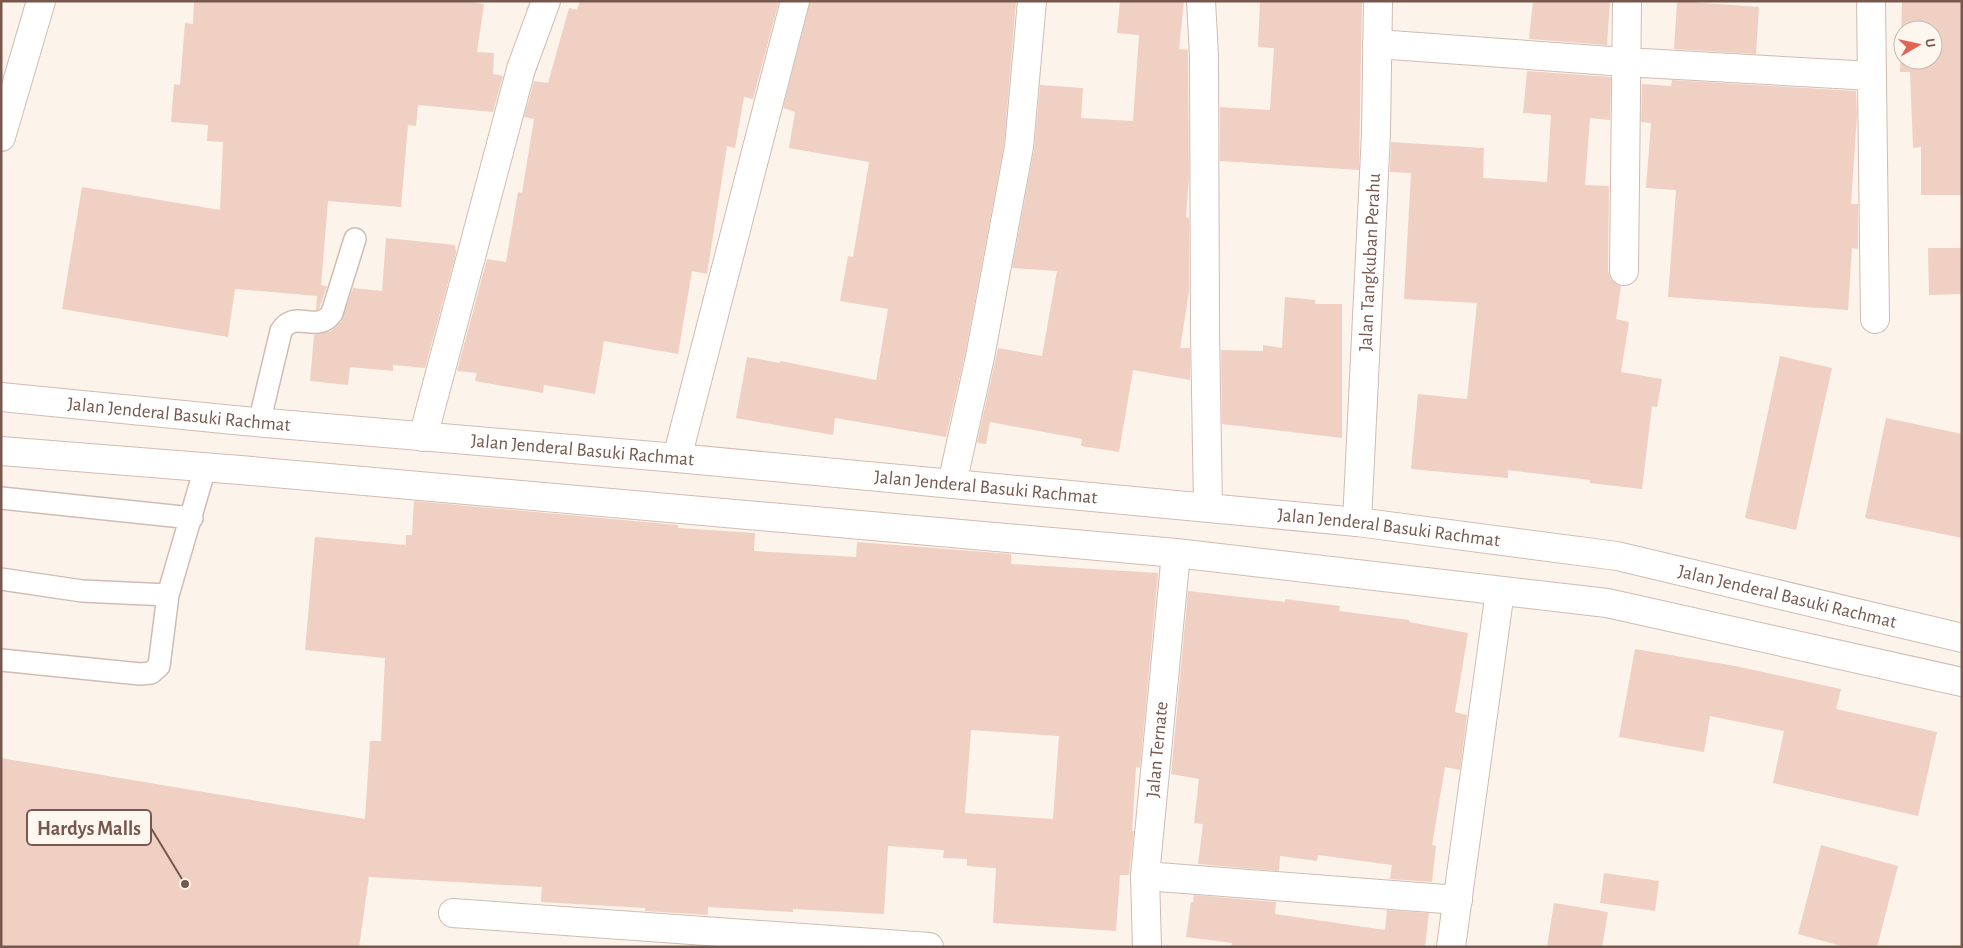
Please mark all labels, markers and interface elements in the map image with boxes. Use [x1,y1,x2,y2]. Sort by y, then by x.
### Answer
north arrow [1893,20,1943,70]
text: U [1922,38,1937,49]
street label: Jalan Tangkuban Perahu [1356,173,1384,352]
street label: Jalan Jenderal Basuki Rachmat [67,394,291,434]
street label: Jalan Jenderal Basuki Rachmat [470,431,695,469]
street label: Jalan Jenderal Basuki Rachmat [873,467,1098,507]
street label: Jalan Jenderal Basuki Rachmat [1277,505,1501,550]
street label: Jalan Jenderal Basuki Rachmat [1676,561,1898,632]
street label: Jalan Ternate [1143,701,1171,799]
callout: Hardys Malls [27,810,151,845]
text: Hardys Malls [37,819,141,839]

